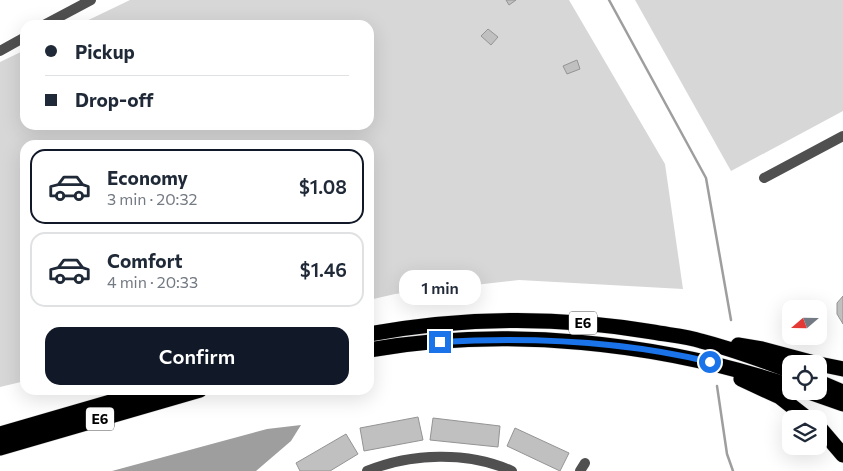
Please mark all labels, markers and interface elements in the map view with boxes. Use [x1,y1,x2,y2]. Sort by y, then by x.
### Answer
text: Pickup [75,40,135,63]
text: Drop-off [75,88,154,111]
icon: car [47,164,92,209]
text: Economy [107,166,188,189]
text: $1.08 [299,175,347,198]
text: 3 min · 20:32 [107,189,197,208]
icon: car [47,247,92,292]
text: Comfort [107,249,183,272]
text: $1.46 [300,258,347,281]
callout: 1 min [399,270,481,304]
text: 4 min · 20:33 [107,272,198,291]
text: 1 min [421,278,459,297]
north arrow [782,300,828,345]
map controls [782,300,827,455]
road number: E6 [569,312,597,334]
button: Confirm [45,327,349,385]
route end [429,331,451,353]
route start [699,351,721,373]
button: locate [782,355,827,400]
road number: E6 [86,408,114,430]
button: layers [782,410,827,455]

